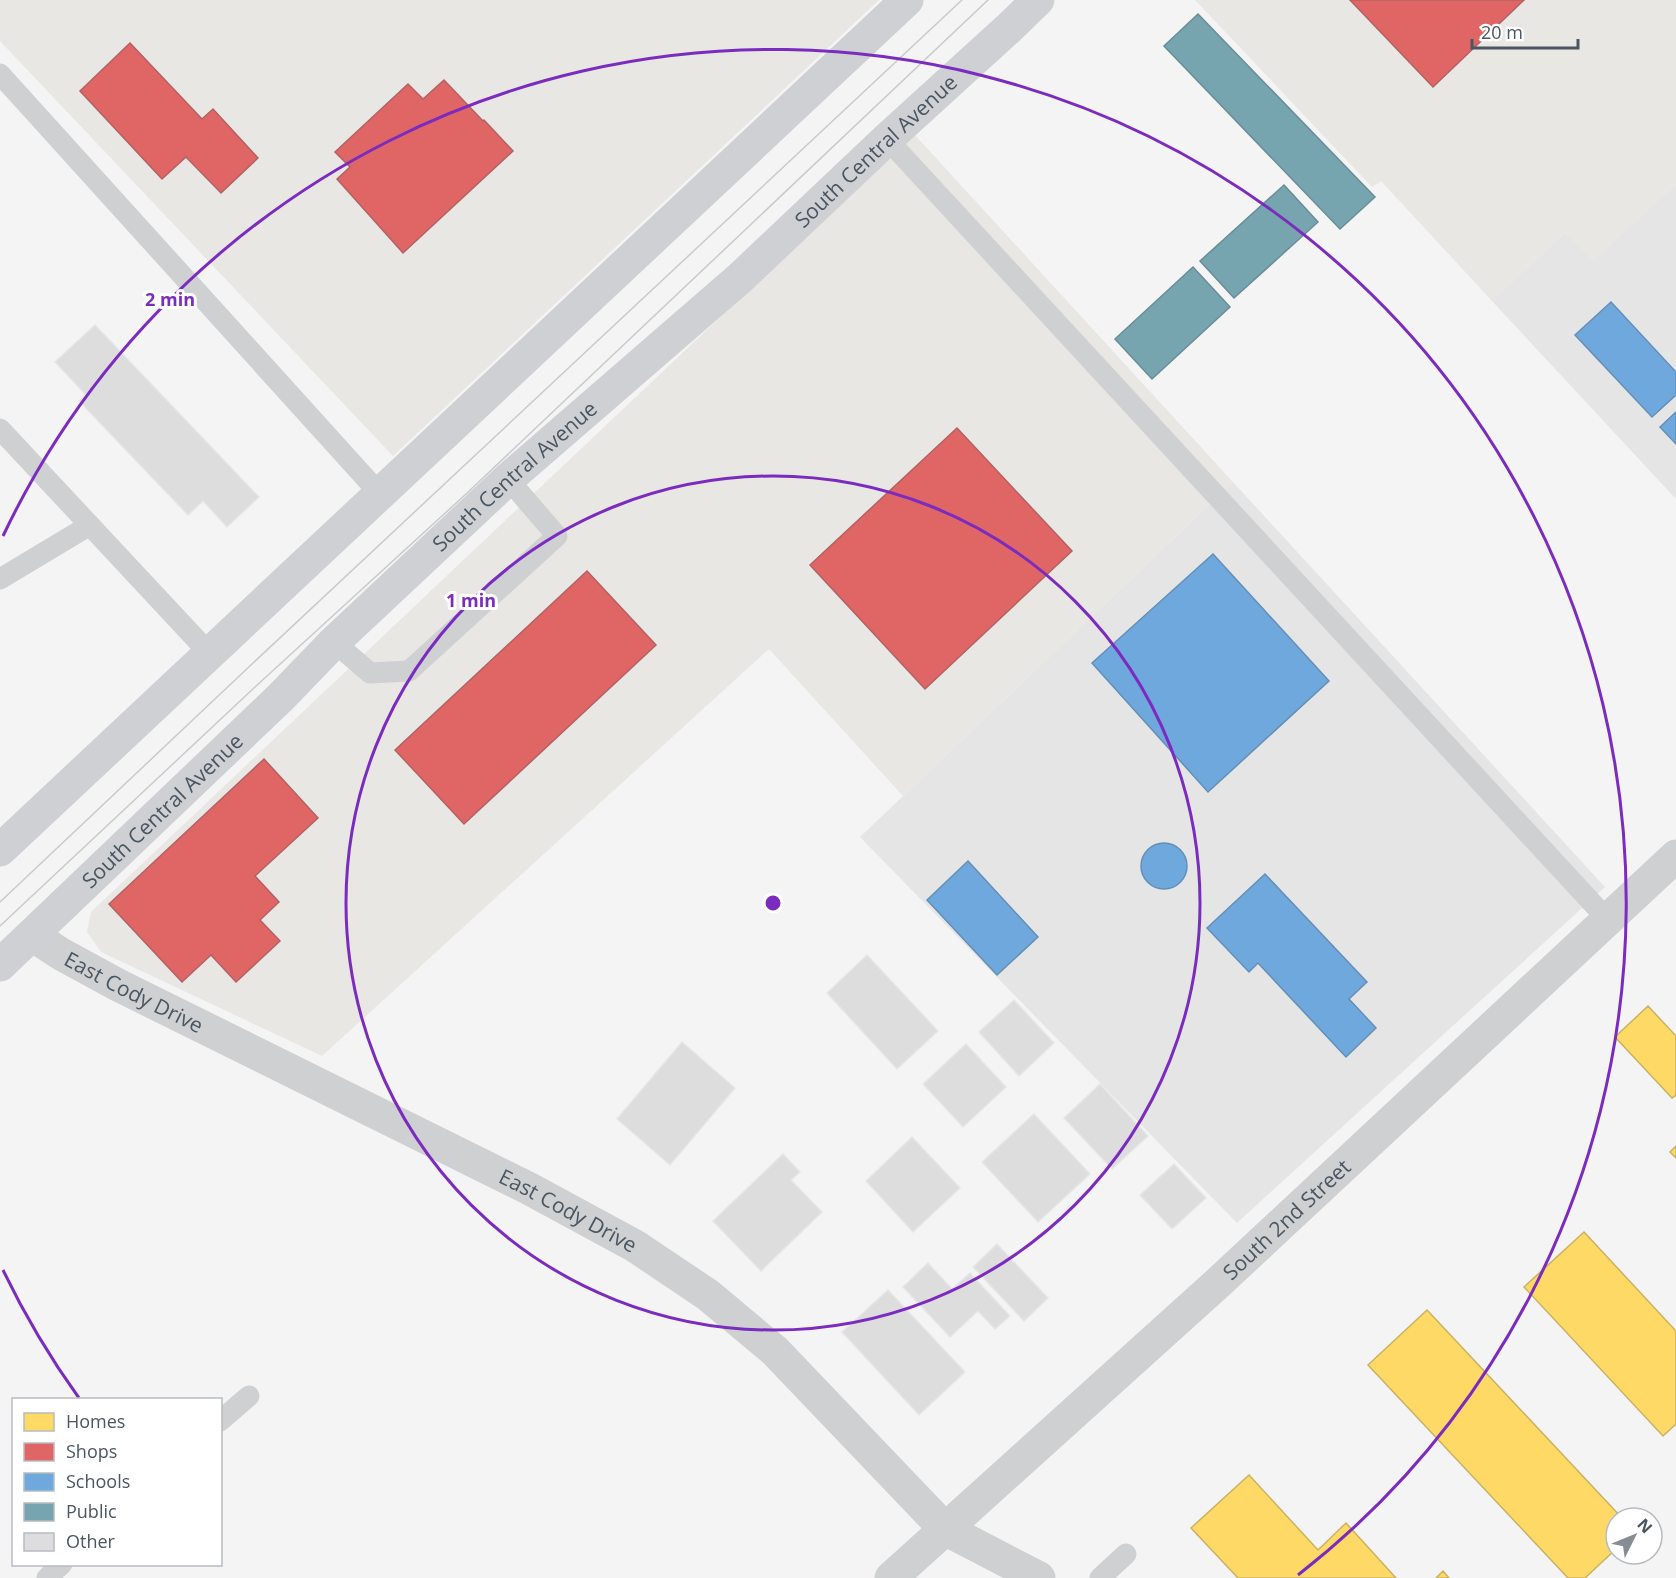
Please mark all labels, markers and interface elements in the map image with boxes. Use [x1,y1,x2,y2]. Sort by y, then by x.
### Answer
scale bar [1472,12,1578,50]
text: 20 m [1481,20,1523,44]
street label: South Central Avenue [788,68,963,233]
text: 2 min [145,287,195,311]
street label: South Central Avenue [426,394,603,557]
text: 1 min [446,588,496,612]
street label: South Central Avenue [76,727,249,894]
centre of rings [763,893,783,913]
street label: East Cody Drive [60,945,208,1039]
street label: South 2nd Street [1217,1153,1356,1286]
street label: East Cody Drive [495,1162,642,1259]
legend [12,1398,222,1566]
text: Homes [66,1409,125,1433]
text: Shops [66,1439,117,1463]
text: Schools [66,1469,130,1493]
text: Public [66,1499,117,1523]
north arrow [1604,1506,1664,1566]
text: N [1632,1514,1657,1538]
text: Other [66,1529,116,1553]

